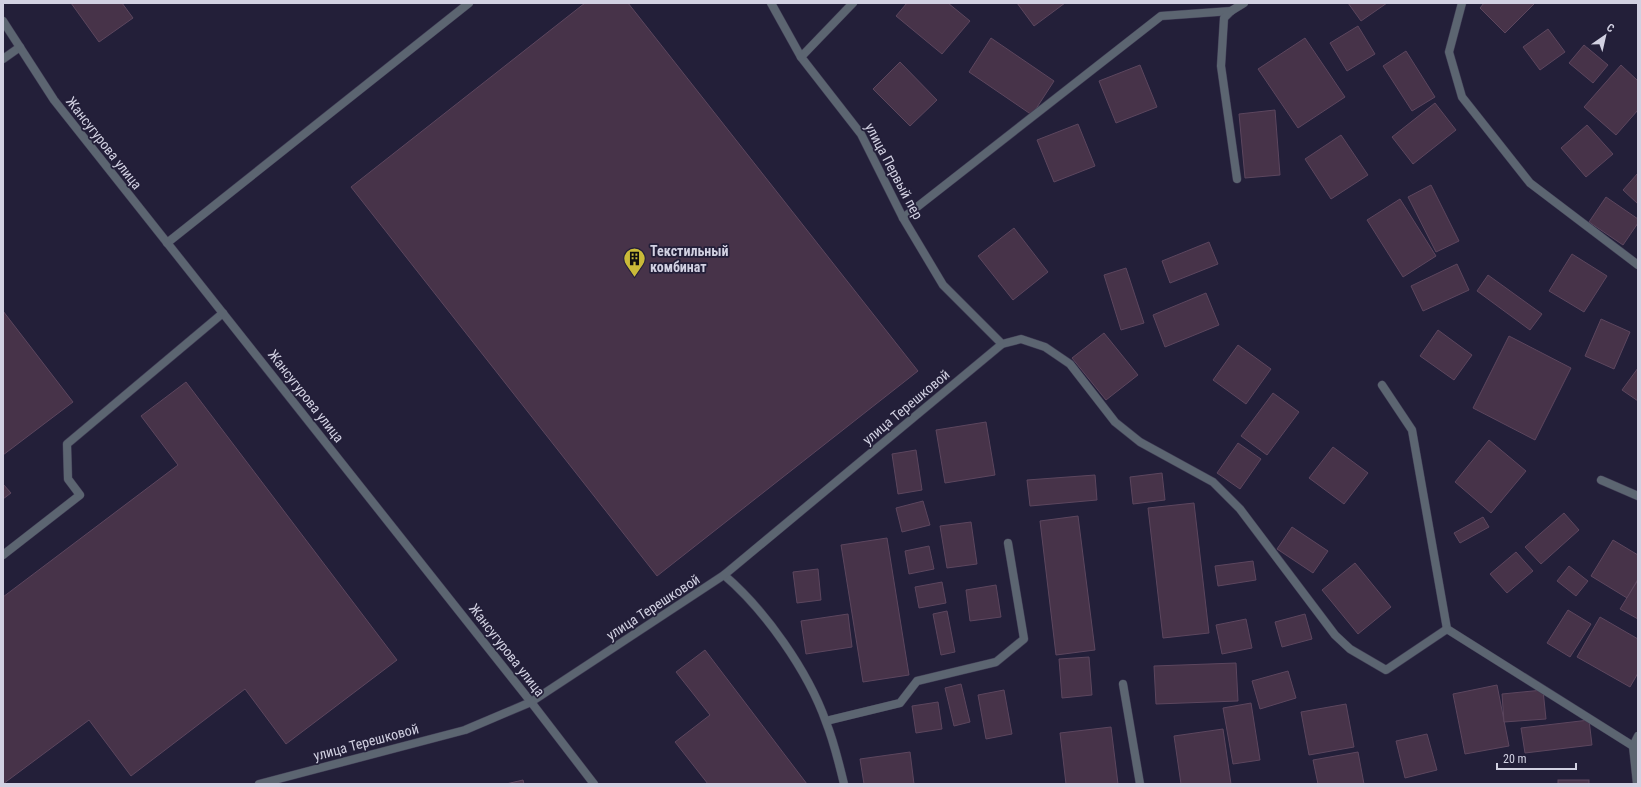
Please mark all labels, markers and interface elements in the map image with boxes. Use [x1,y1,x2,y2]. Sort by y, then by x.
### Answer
north arrow [1585,16,1625,56]
text: С [1604,21,1617,35]
street label: Жансугурова улица [63,94,145,192]
street label: улица Первый пер [862,120,926,222]
place label: Текстильный комбинат [650,243,729,275]
building icon: Текстильный комбинат [621,246,647,279]
street label: Жансугурова улица [265,347,347,445]
street label: улица Терешковой [859,366,953,448]
street label: улица Терешковой [603,571,703,643]
street label: Жансугурова улица [466,601,548,699]
street label: улица Терешковой [312,720,420,764]
scale bar [1497,745,1576,771]
text: 20 m [1503,752,1527,766]

